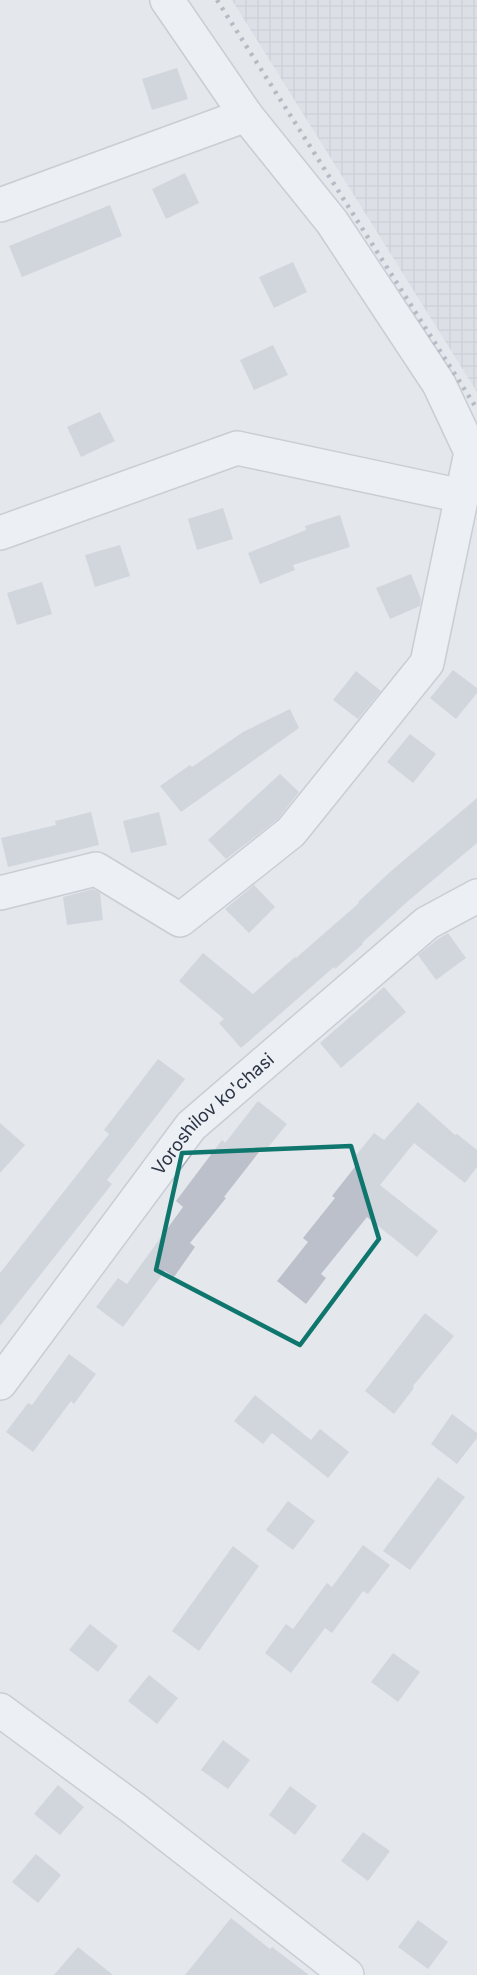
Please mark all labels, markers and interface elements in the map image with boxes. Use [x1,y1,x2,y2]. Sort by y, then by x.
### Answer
street label: Voroshilov ko'chasi [147,1049,278,1179]

